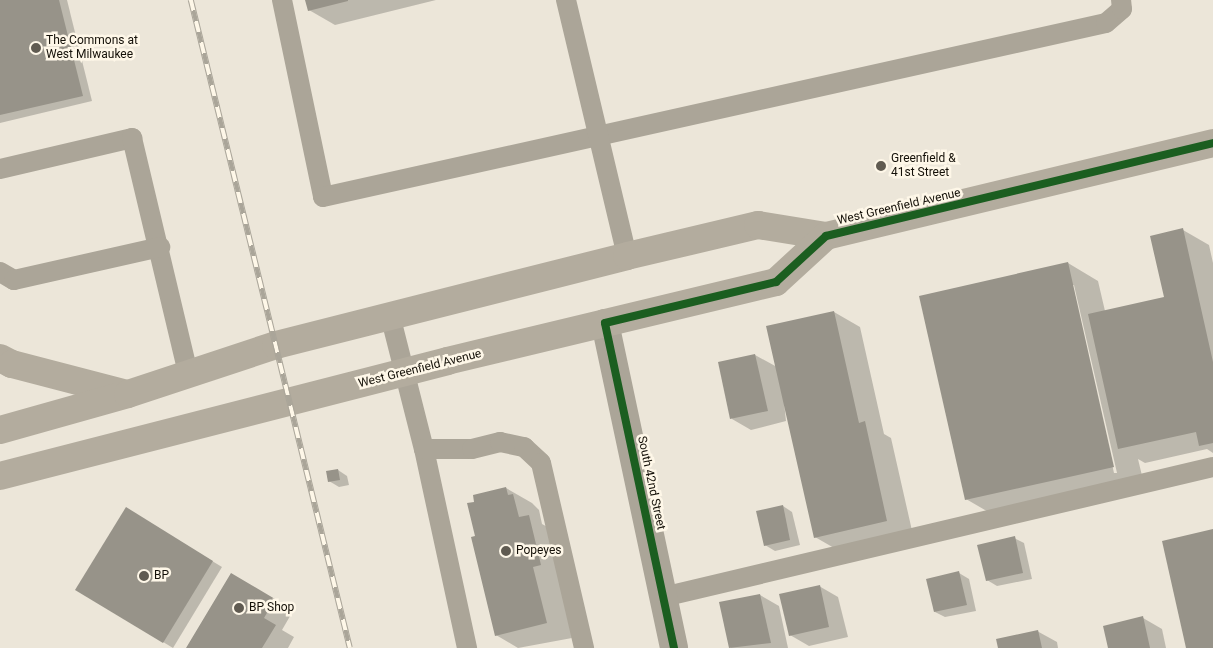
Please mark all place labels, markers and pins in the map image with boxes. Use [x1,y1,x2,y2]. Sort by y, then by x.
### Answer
place label: The Commons at West Milwaukee [46,34,138,62]
marker: The Commons at West Milwaukee [30,42,42,54]
place label: Greenfield & 41st Street [891,152,956,180]
marker: Greenfield & 41st Street [875,160,887,172]
place label: Popeyes [516,544,562,558]
marker: Popeyes [500,545,512,557]
place label: BP [154,569,169,583]
marker: BP [138,570,150,582]
place label: BP Shop [249,601,294,615]
marker: BP Shop [233,602,245,614]

